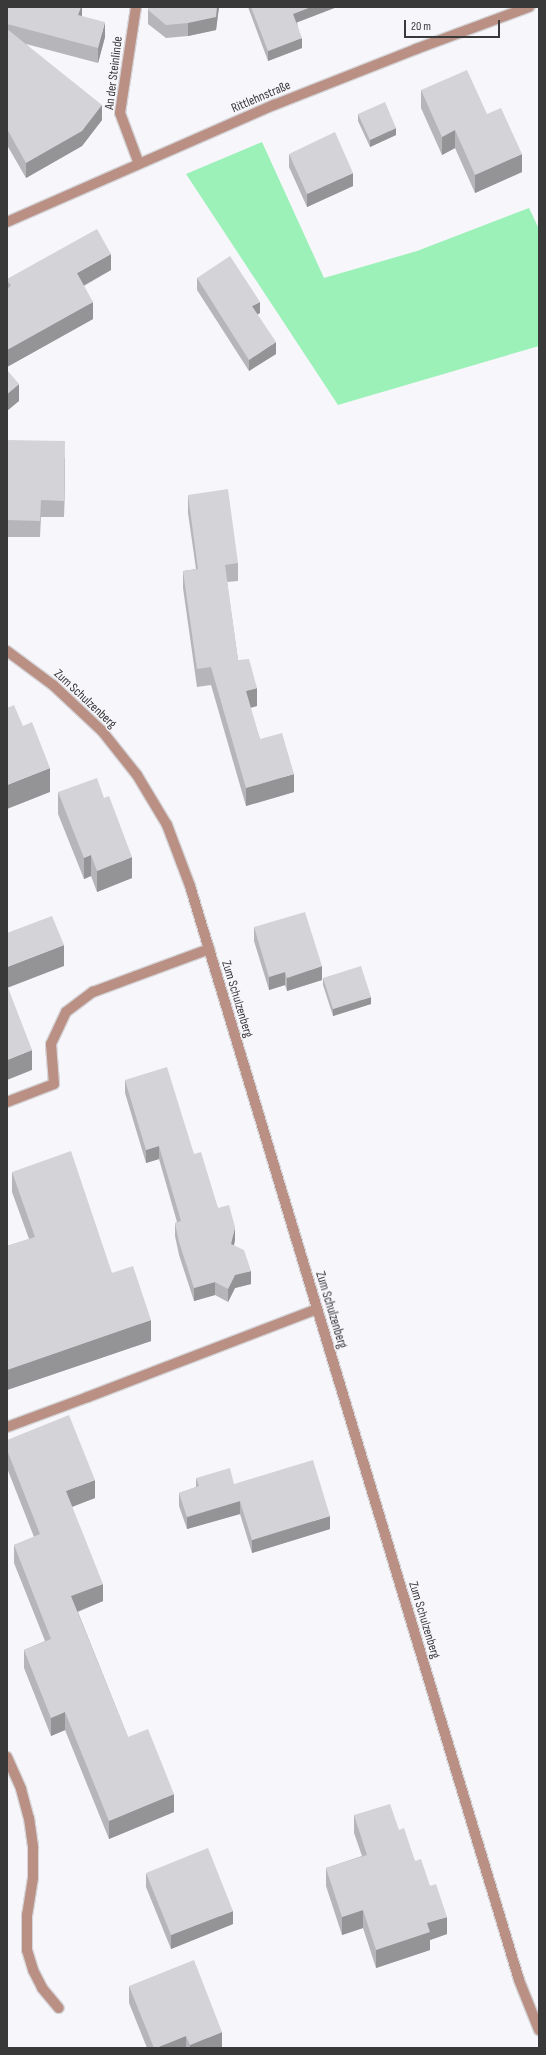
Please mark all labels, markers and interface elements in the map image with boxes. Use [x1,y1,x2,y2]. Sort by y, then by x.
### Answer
scale bar [406,12,502,38]
text: 20 m [411,19,431,34]
street label: An der Steinlinde [102,35,126,111]
street label: Rittlehnstraße [229,78,293,116]
street label: Zum Schulzenberg [51,666,119,732]
street label: Zum Schulzenberg [218,959,256,1039]
street label: Zum Schulzenberg [312,1270,350,1350]
street label: Zum Schulzenberg [405,1580,443,1660]

